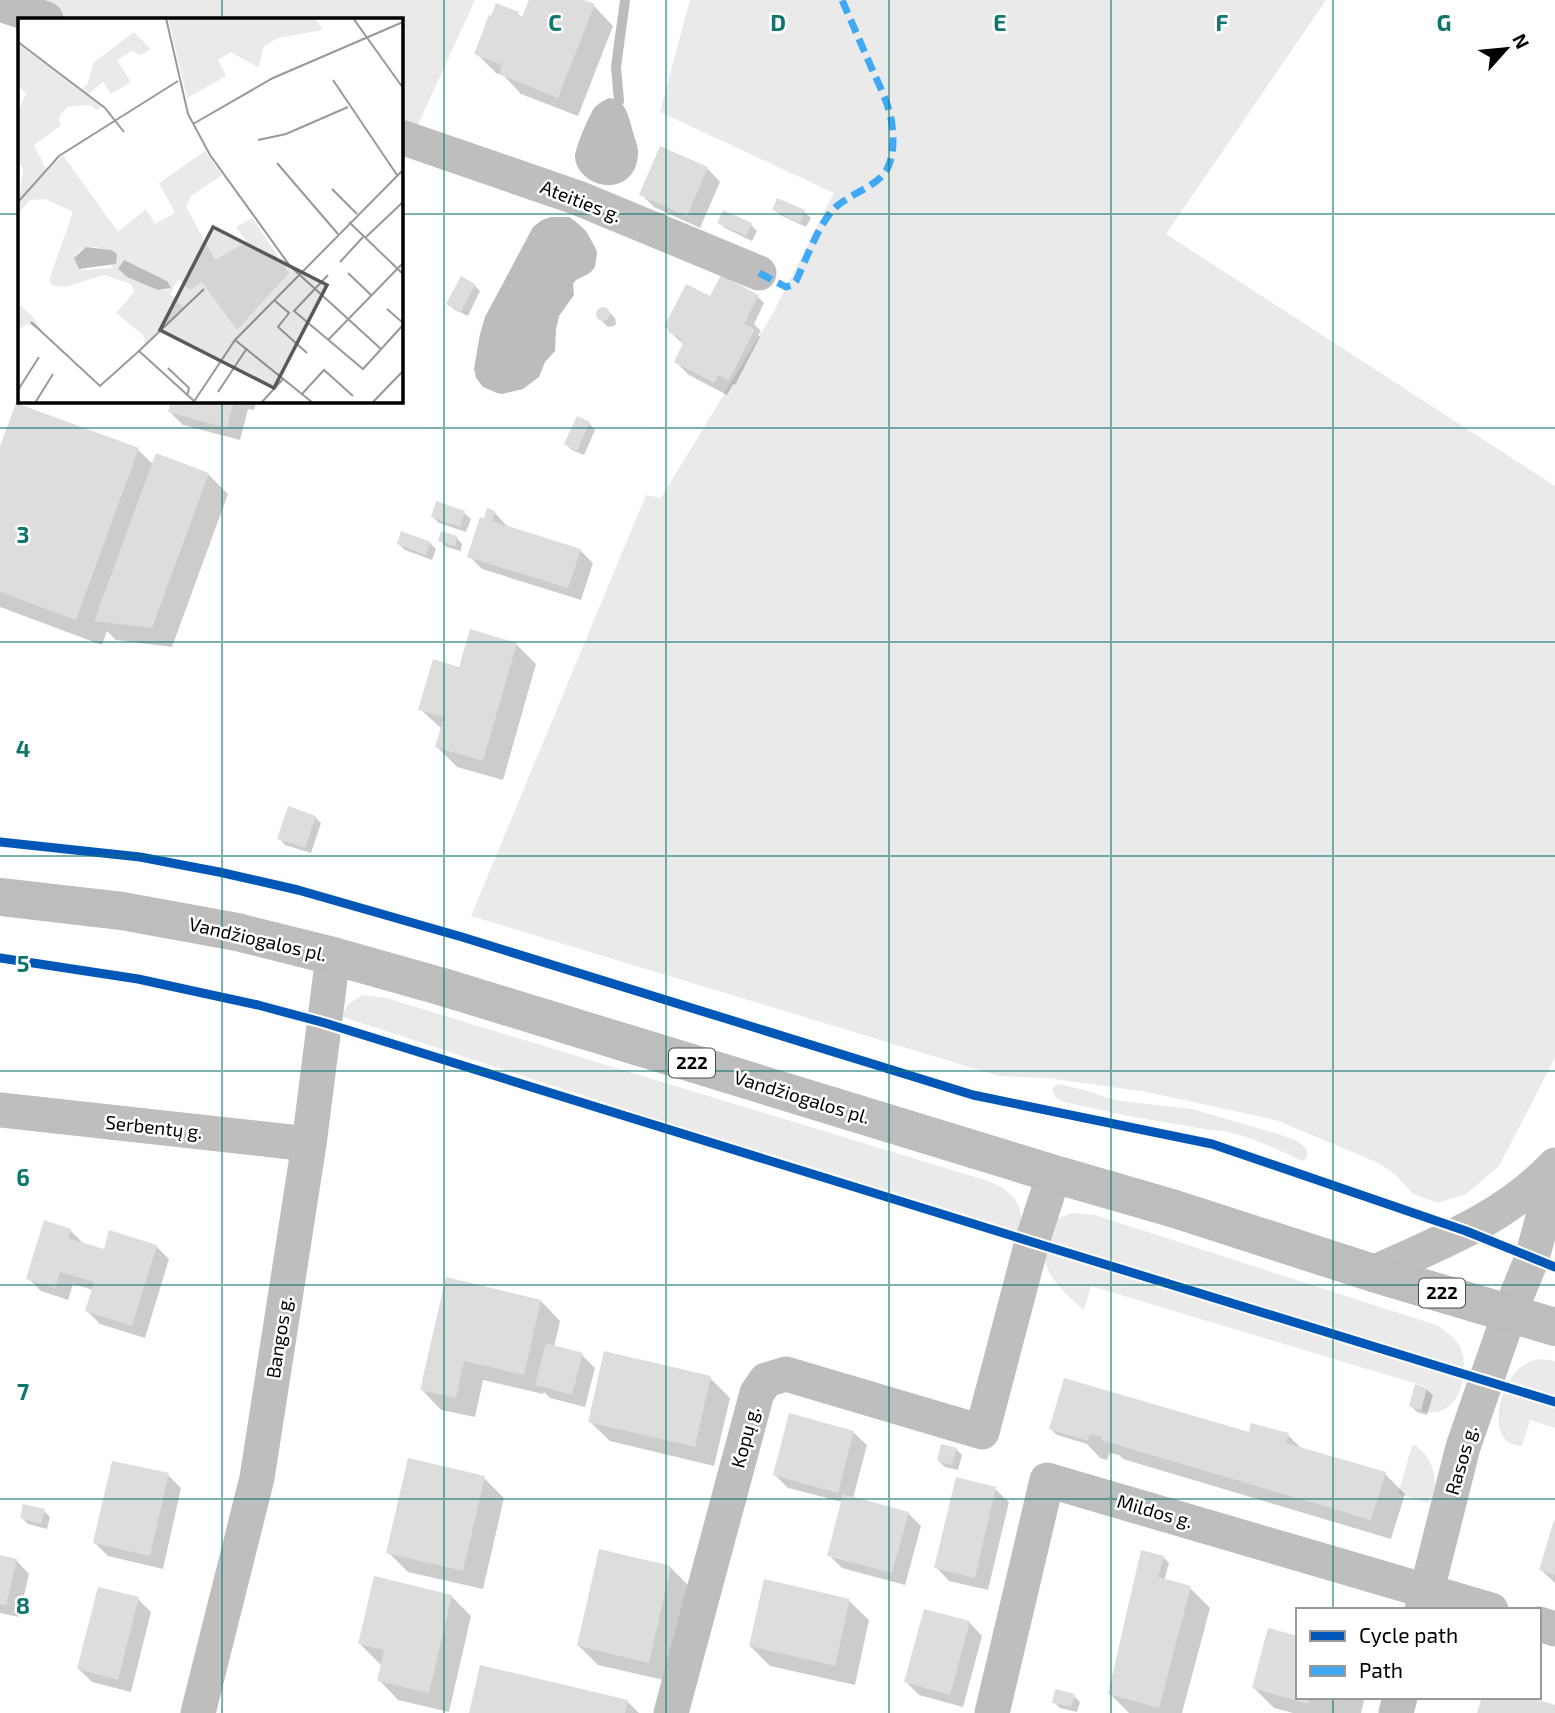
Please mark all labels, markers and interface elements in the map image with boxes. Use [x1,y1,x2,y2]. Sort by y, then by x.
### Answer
text: C [548,8,562,36]
text: D [770,8,786,36]
text: E [993,8,1007,36]
text: F [1216,8,1229,36]
text: G [1437,8,1451,36]
north arrow [1471,14,1541,84]
inset map [18,18,402,402]
text: N [1508,30,1535,52]
street label: Ateities g. [537,175,625,226]
text: 3 [16,520,30,548]
text: 4 [16,734,30,762]
street label: Vandžiogalos pl. [187,911,329,966]
text: 5 [17,949,29,977]
road number: 222 [669,1048,715,1078]
street label: Vandžiogalos pl. [731,1065,873,1128]
street label: Serbentų g. [104,1110,204,1143]
text: 6 [16,1163,30,1191]
road number: 222 [1419,1278,1465,1308]
street label: Bangos g. [261,1294,296,1380]
text: 7 [17,1377,29,1405]
street label: Kopų g. [725,1404,764,1470]
street label: Rasos g. [1440,1422,1481,1497]
street label: Mildos g. [1115,1489,1196,1532]
text: 8 [16,1591,30,1619]
legend [1296,1608,1541,1699]
text: Cycle path [1359,1622,1458,1647]
text: Path [1359,1657,1403,1682]

